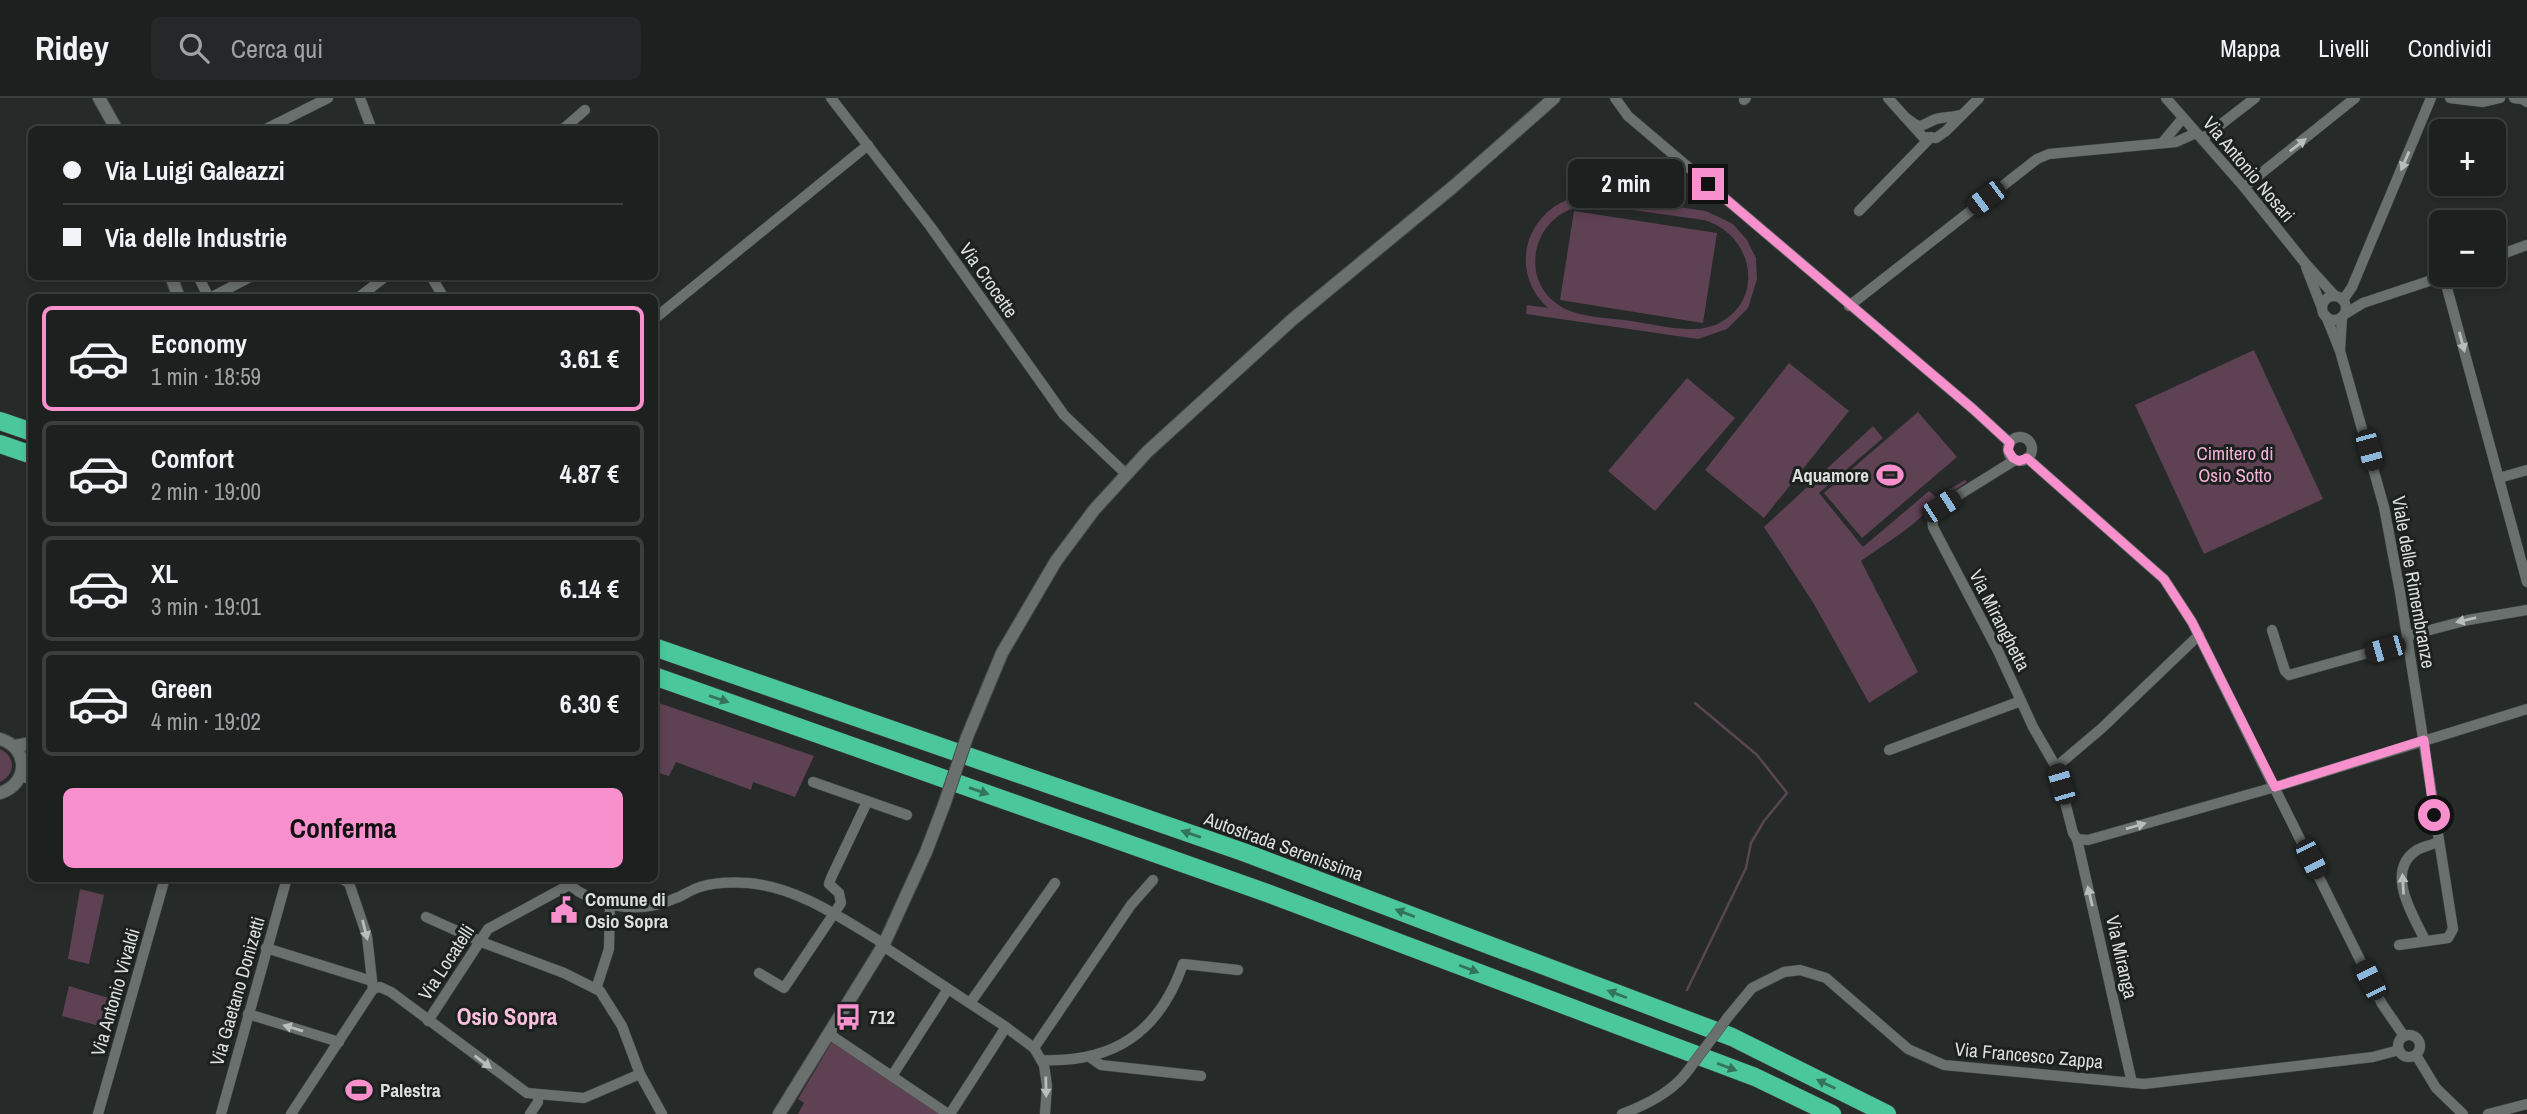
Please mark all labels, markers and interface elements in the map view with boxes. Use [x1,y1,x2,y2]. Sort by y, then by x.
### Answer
search box [151,17,641,80]
text: Ridey [35,26,109,70]
icon: search [175,29,213,67]
text: Cerca qui [231,31,323,66]
text: Mappa [2220,32,2280,64]
text: Livelli [2318,32,2370,64]
text: Condividi [2408,32,2492,64]
street label: Via Antonio Nosari [2197,111,2301,227]
map controls [2429,119,2506,287]
button: + [2429,119,2506,196]
one-way arrow [2289,138,2306,153]
one-way arrow [2399,151,2410,172]
text: Via Luigi Galeazzi [105,153,285,188]
callout: 2 min [1568,160,1684,208]
text: 2 min [1601,168,1651,199]
route end [1692,168,1724,200]
car [1963,177,2010,219]
button: − [2429,210,2506,287]
text: Via delle Industrie [105,220,287,255]
street label: Via Crocette [954,237,1024,323]
text: Economy [151,326,247,361]
icon: car [67,327,130,390]
one-way arrow [2457,332,2468,354]
text: 3.61 € [560,341,619,376]
text: 1 min · 18:59 [151,361,261,392]
car [2354,427,2385,473]
park label: Cimitero di Osio Sotto [2196,440,2274,488]
text: Comfort [151,441,234,476]
icon: car [67,442,130,505]
text: 4.87 € [560,456,619,491]
sports icon: Aquamore [1875,460,1905,490]
place label: Aquamore [1792,462,1869,488]
text: 2 min · 19:00 [151,476,261,507]
car [1918,486,1965,526]
street label: Viale delle Rimembranze [2386,494,2442,670]
text: XL [151,556,178,591]
icon: car [67,557,130,620]
street label: Via Miranghetta [1963,565,2037,675]
text: 6.14 € [560,571,619,606]
text: 3 min · 19:01 [151,591,261,622]
one-way arrow [2455,615,2477,626]
car [2362,633,2409,665]
text: Green [151,671,213,706]
icon: car [67,672,130,735]
text: 6.30 € [560,686,619,721]
one-way arrow [708,693,729,704]
text: 4 min · 19:02 [151,706,261,737]
car [2046,761,2077,807]
one-way arrow [969,786,990,797]
button: Conferma [63,788,623,868]
route start [2418,799,2450,831]
street label: Autostrada Serenissima [1200,805,1367,887]
one-way arrow [2126,821,2147,831]
one-way arrow [1181,828,1202,839]
car [2293,836,2330,882]
one-way arrow [2398,873,2409,895]
one-way arrow [2085,885,2096,907]
place label: Comune di Osio Sopra [585,886,668,934]
public building icon: Comune di Osio Sopra [549,895,579,925]
one-way arrow [1394,907,1415,918]
street label: Via Gaetano Donizetti [203,913,271,1069]
street label: Via Miranga [2100,913,2144,1001]
one-way arrow [360,919,371,941]
street label: Via Locatelli [412,919,480,1005]
street label: Via Antonio Vivaldi [84,925,146,1059]
car [2352,957,2389,1003]
one-way arrow [1458,963,1479,974]
one-way arrow [1607,988,1628,999]
district label: Osio Sopra [457,1001,558,1032]
bus stop icon: 712 [833,1002,863,1032]
place label: 712 [869,1004,895,1030]
one-way arrow [282,1022,303,1032]
street label: Via Francesco Zappa [1954,1036,2105,1074]
one-way arrow [474,1054,492,1068]
one-way arrow [1717,1061,1738,1072]
sports icon: Palestra [344,1075,374,1105]
one-way arrow [1040,1076,1052,1098]
place label: Palestra [380,1077,441,1103]
one-way arrow [1816,1078,1836,1089]

